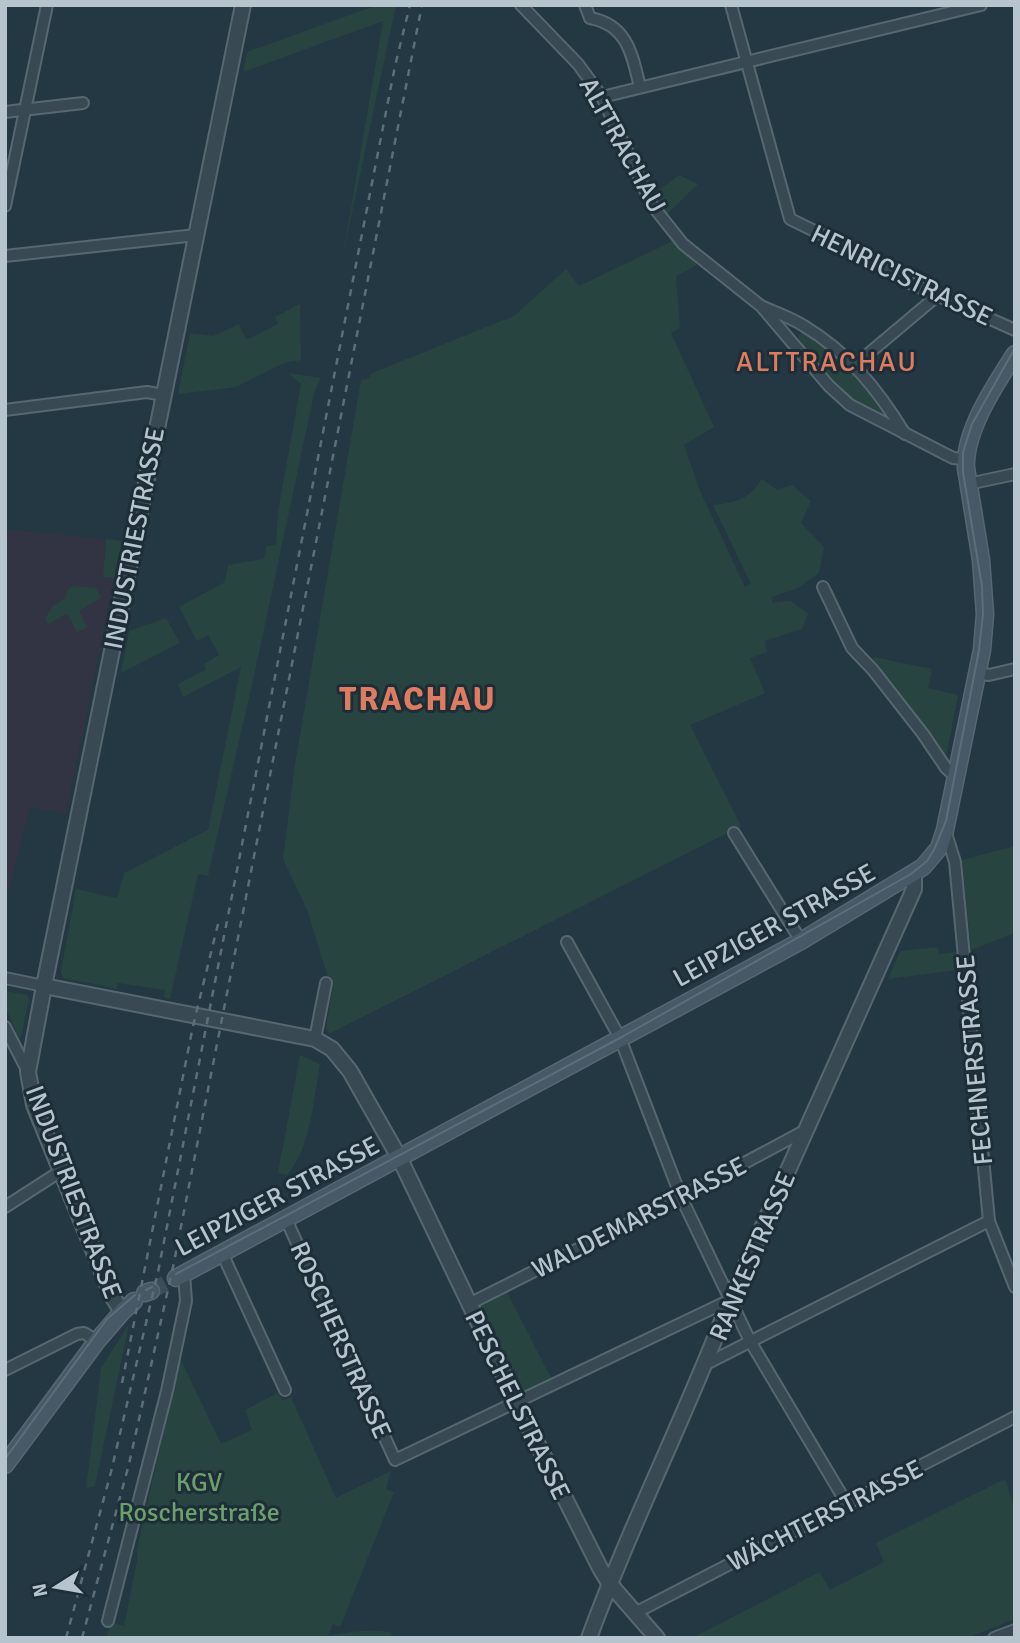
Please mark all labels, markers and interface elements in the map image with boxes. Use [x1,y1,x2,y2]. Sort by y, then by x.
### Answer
street label: ALTTRACHAU [572,72,673,219]
street label: HENRICISTRASSE [805,218,998,334]
district label: ALTTRACHAU [736,345,918,379]
street label: INDUSTRIESTRASSE [98,424,172,652]
district label: TRACHAU [339,679,497,720]
street label: LEIPZIGER STRASSE [668,857,881,995]
street label: FECHNERSTRASSE [950,953,1000,1166]
street label: INDUSTRIESTRASSE [18,1081,128,1303]
street label: LEIPZIGER STRASSE [170,1130,385,1264]
street label: WALDEMARSTRASSE [527,1150,752,1286]
street label: RANKESTRASSE [703,1167,803,1346]
street label: ROSCHERSTRASSE [282,1237,398,1444]
street label: PESCHELSTRASSE [457,1306,577,1505]
street label: WÄCHTERSTRASSE [722,1453,928,1579]
park label: KGV Roscherstraße [118,1467,280,1529]
north arrow [21,1552,91,1622]
text: N [27,1581,53,1599]

